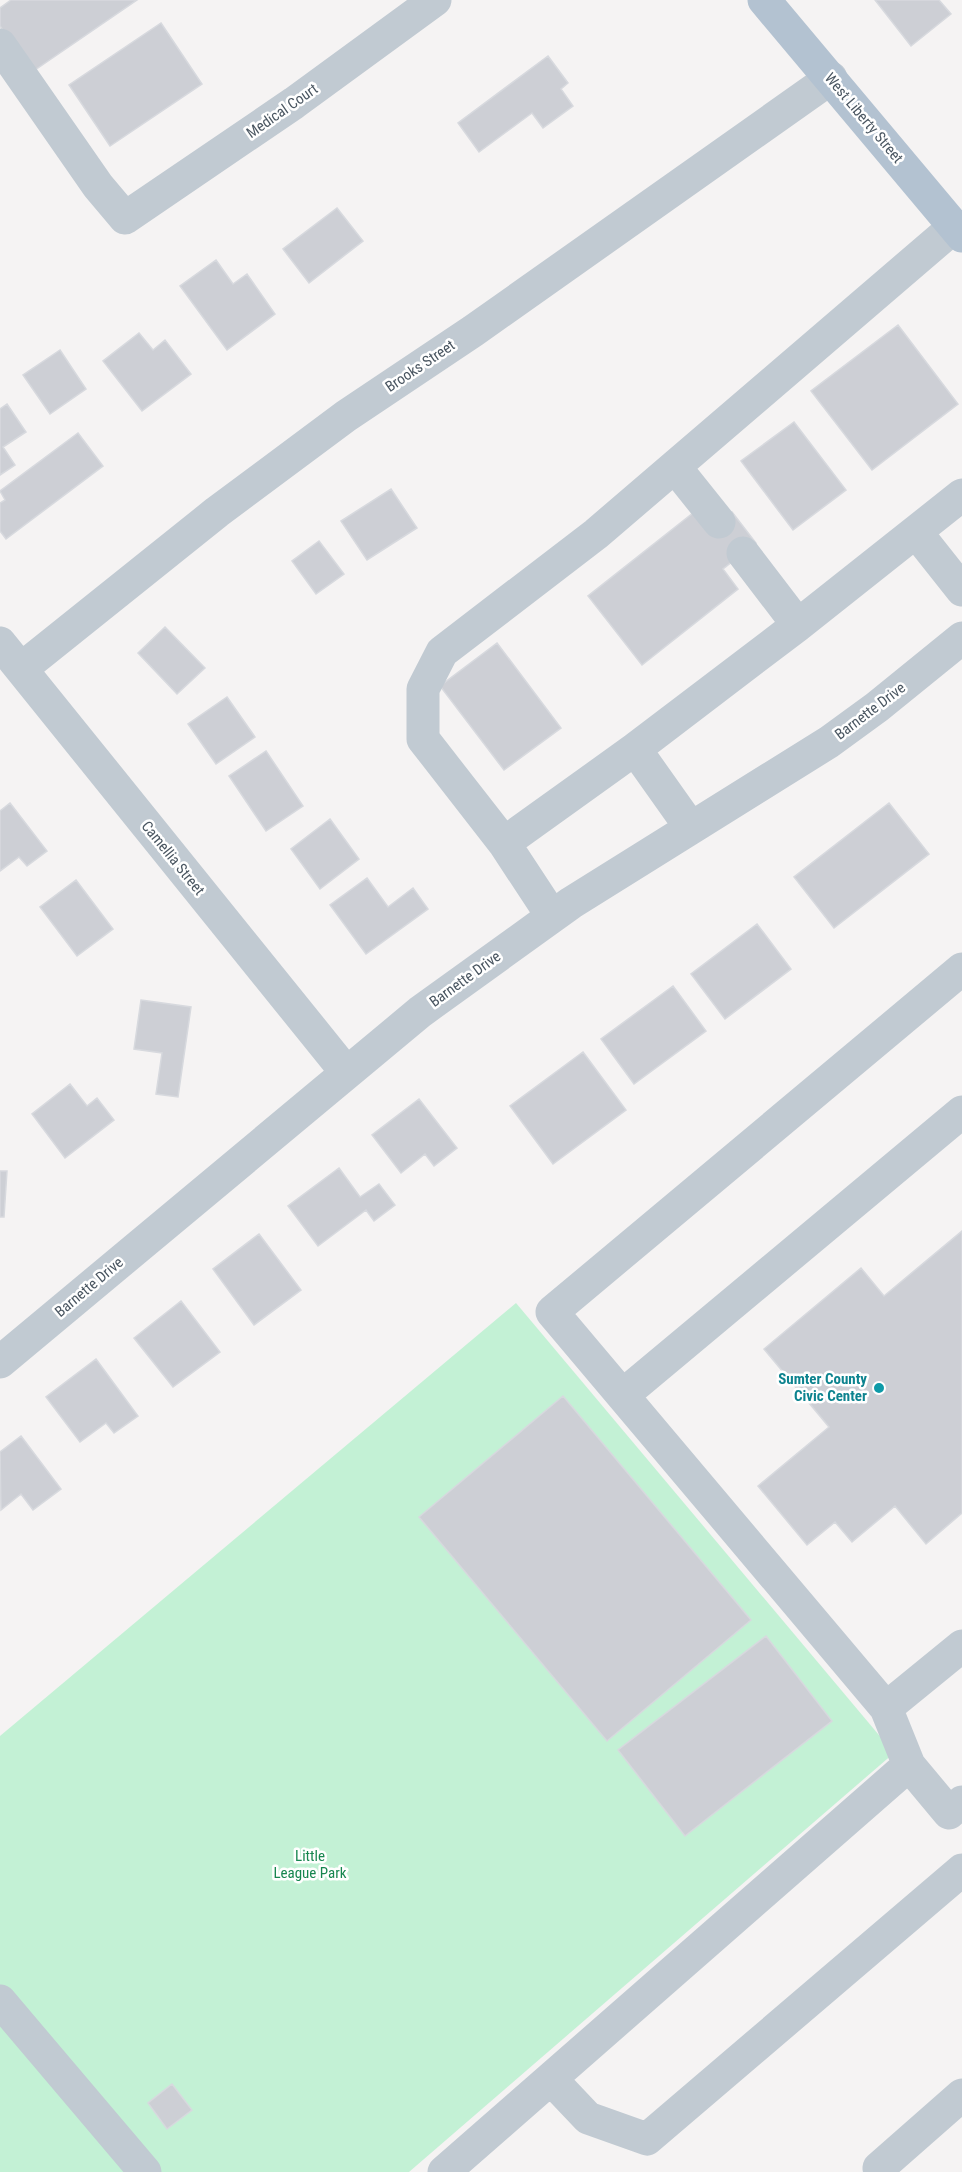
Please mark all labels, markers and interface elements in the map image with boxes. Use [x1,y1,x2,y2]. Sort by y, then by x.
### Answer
street label: West Liberty Street [821,69,907,167]
street label: Medical Court [243,80,321,142]
street label: Brooks Street [382,336,458,396]
street label: Barnette Drive [831,679,909,743]
street label: Camellia Street [138,817,208,899]
street label: Barnette Drive [426,947,504,1011]
street label: Barnette Drive [51,1253,127,1321]
place label: Sumter County Civic Center [778,1370,867,1405]
marker: Sumter County Civic Center [872,1381,886,1395]
park label: Little League Park [273,1847,347,1882]

